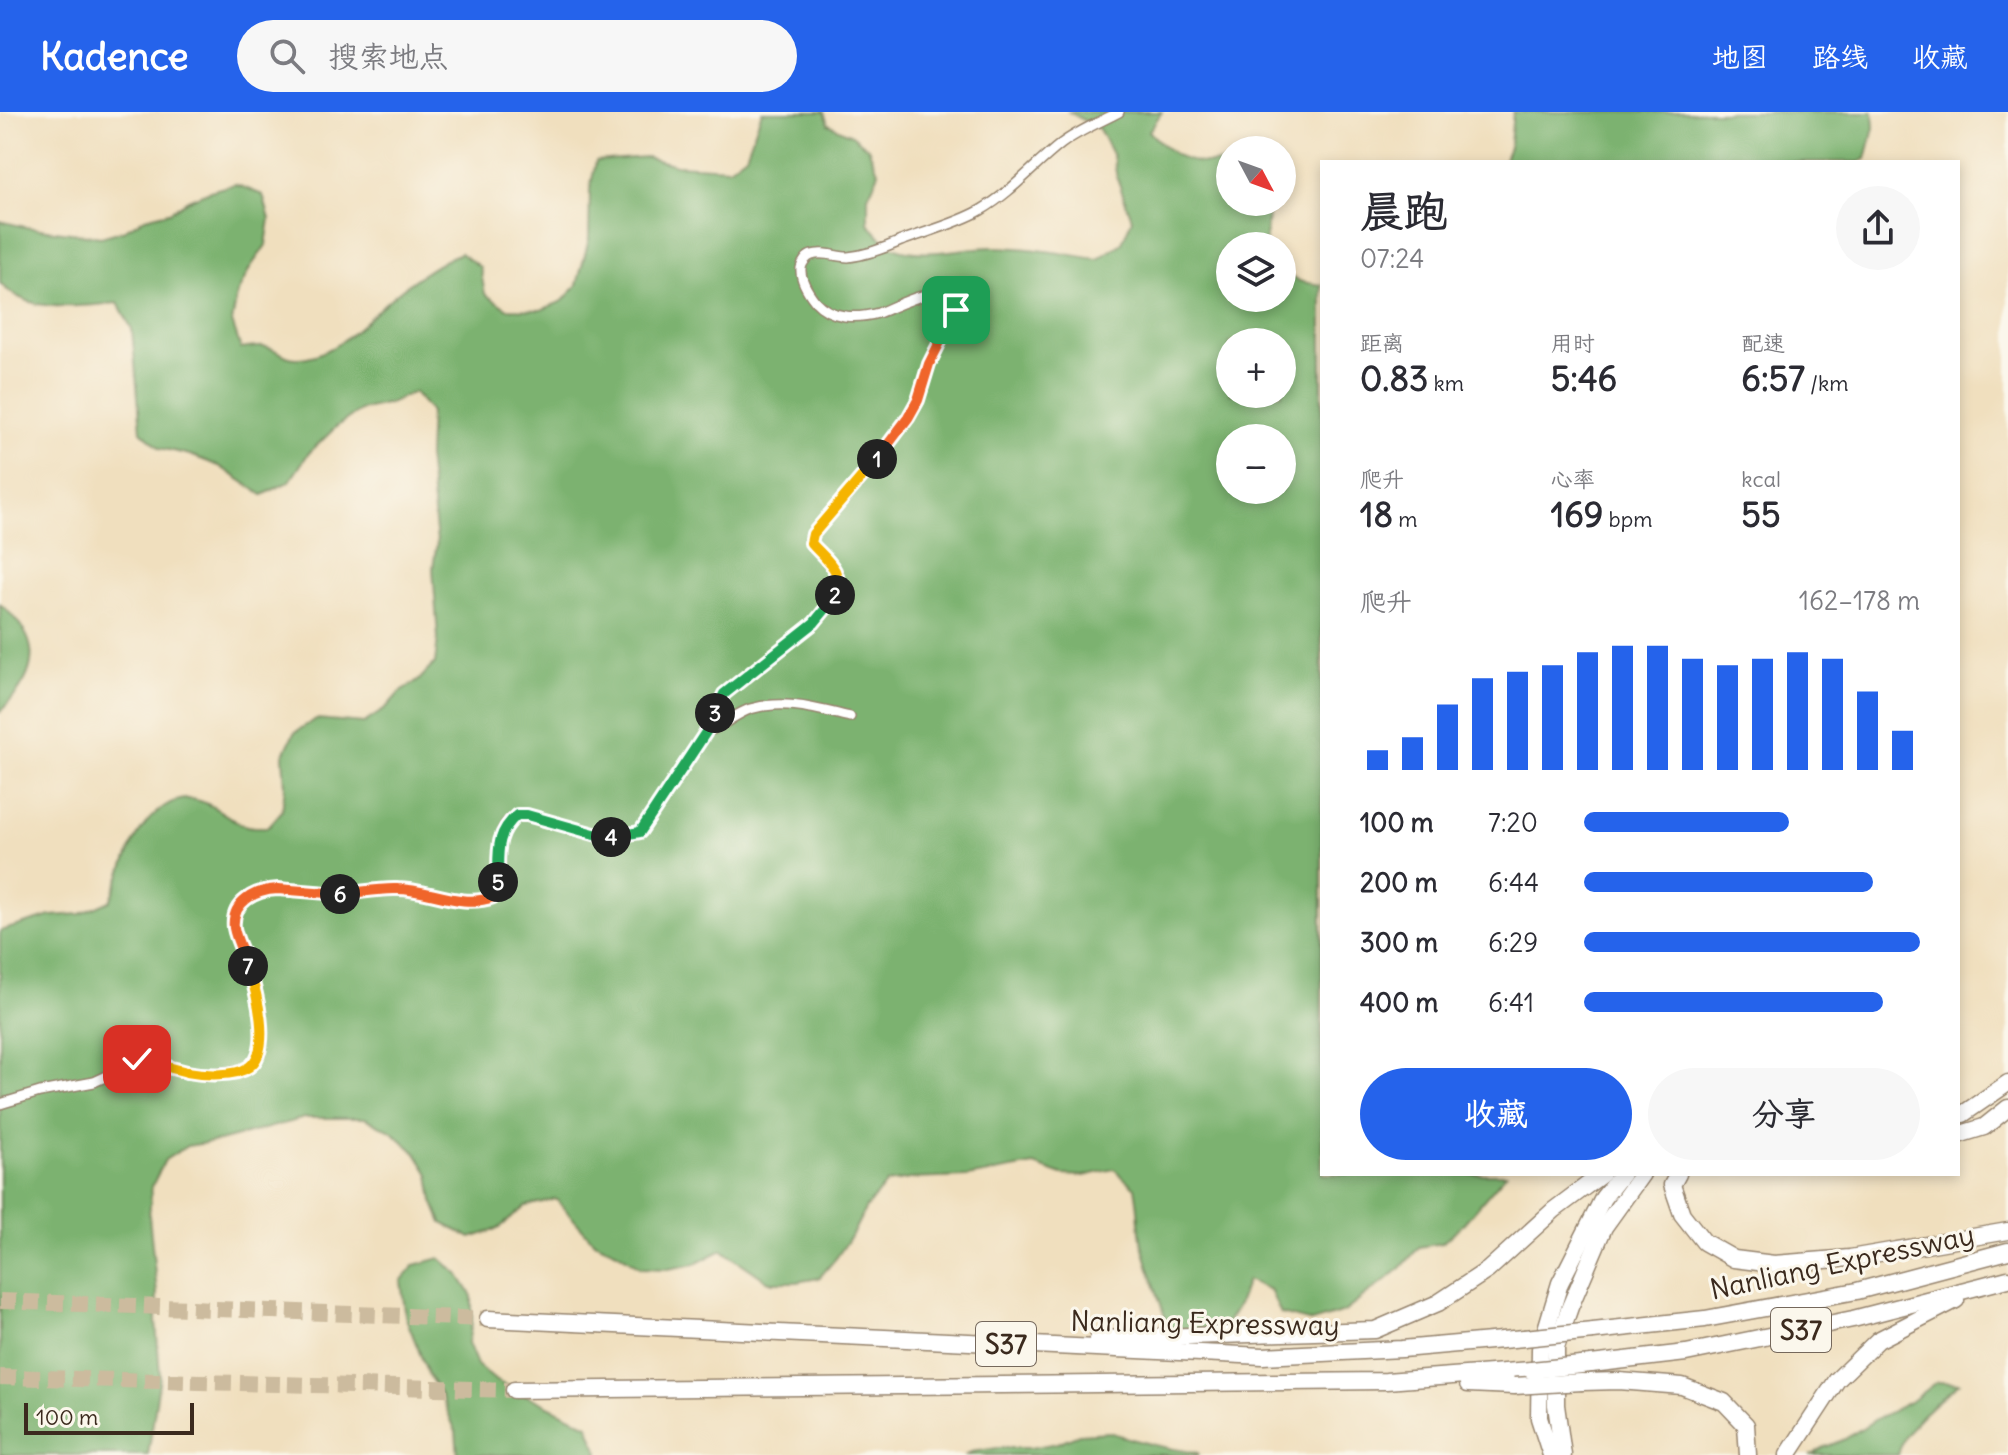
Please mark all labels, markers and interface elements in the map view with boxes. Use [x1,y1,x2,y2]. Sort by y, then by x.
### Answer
search box [237,20,797,92]
text: Kadence [40,33,189,80]
icon: search [265,34,309,78]
text: 搜索地点 [329,37,449,75]
text: 地图 [1712,39,1768,75]
text: 路线 [1812,39,1868,75]
text: 收藏 [1912,39,1968,75]
north arrow [1216,136,1296,216]
map controls [1216,136,1296,504]
text: 晨跑 [1360,184,1448,239]
button: share [1836,186,1920,270]
button: layers [1216,232,1296,312]
text: 07:24 [1360,242,1424,275]
pin [922,276,990,344]
icon: arrive [934,288,978,332]
button: + [1216,328,1296,408]
text: 距离 [1360,329,1404,357]
text: 用时 [1551,329,1595,357]
text: 配速 [1741,329,1785,357]
text: 0.83 [1360,357,1428,400]
text: 5:46 [1551,357,1617,400]
text: 6:57 [1741,357,1805,400]
text: km [1428,369,1464,397]
text: /km [1805,369,1849,397]
button: − [1216,424,1296,504]
pin: 1 [857,439,897,479]
text: 1 [873,445,881,473]
text: 爬升 [1360,465,1404,493]
text: 心率 [1551,465,1595,493]
text: kcal [1741,465,1781,493]
text: 18 [1360,493,1393,536]
text: 169 [1551,493,1603,536]
text: 55 [1741,493,1780,536]
text: m [1393,505,1418,533]
text: bpm [1603,505,1653,533]
pin: 2 [815,575,855,615]
text: 2 [829,581,841,609]
text: 162–178 m [1799,584,1920,617]
text: 爬升 [1360,585,1412,618]
pin: 3 [695,693,735,733]
text: 3 [709,699,721,727]
text: 100 m [1360,806,1434,839]
text: 7:20 [1488,806,1538,839]
pin: 4 [591,817,631,857]
text: 4 [605,823,617,851]
pin: 5 [478,862,518,902]
text: 200 m [1360,866,1437,899]
text: 6:44 [1488,866,1539,899]
text: 5 [492,868,504,896]
pin: 6 [320,874,360,914]
text: 6 [334,880,346,908]
text: 300 m [1360,926,1438,959]
text: 6:29 [1488,926,1538,959]
pin: 7 [228,946,268,986]
text: 7 [243,952,253,980]
text: 400 m [1360,986,1438,1019]
text: 6:41 [1488,986,1534,1019]
pin [103,1025,171,1093]
icon: check [115,1037,159,1081]
button: 收藏 [1360,1068,1632,1160]
button: 分享 [1648,1068,1920,1160]
street label: Nanliang Expressway [1707,1216,1977,1308]
street label: Nanliang Expressway [1070,1303,1340,1343]
road number: S37 [1771,1308,1831,1352]
road number: S37 [976,1322,1036,1366]
scale bar [24,1399,194,1435]
text: 100 m [36,1403,98,1431]

